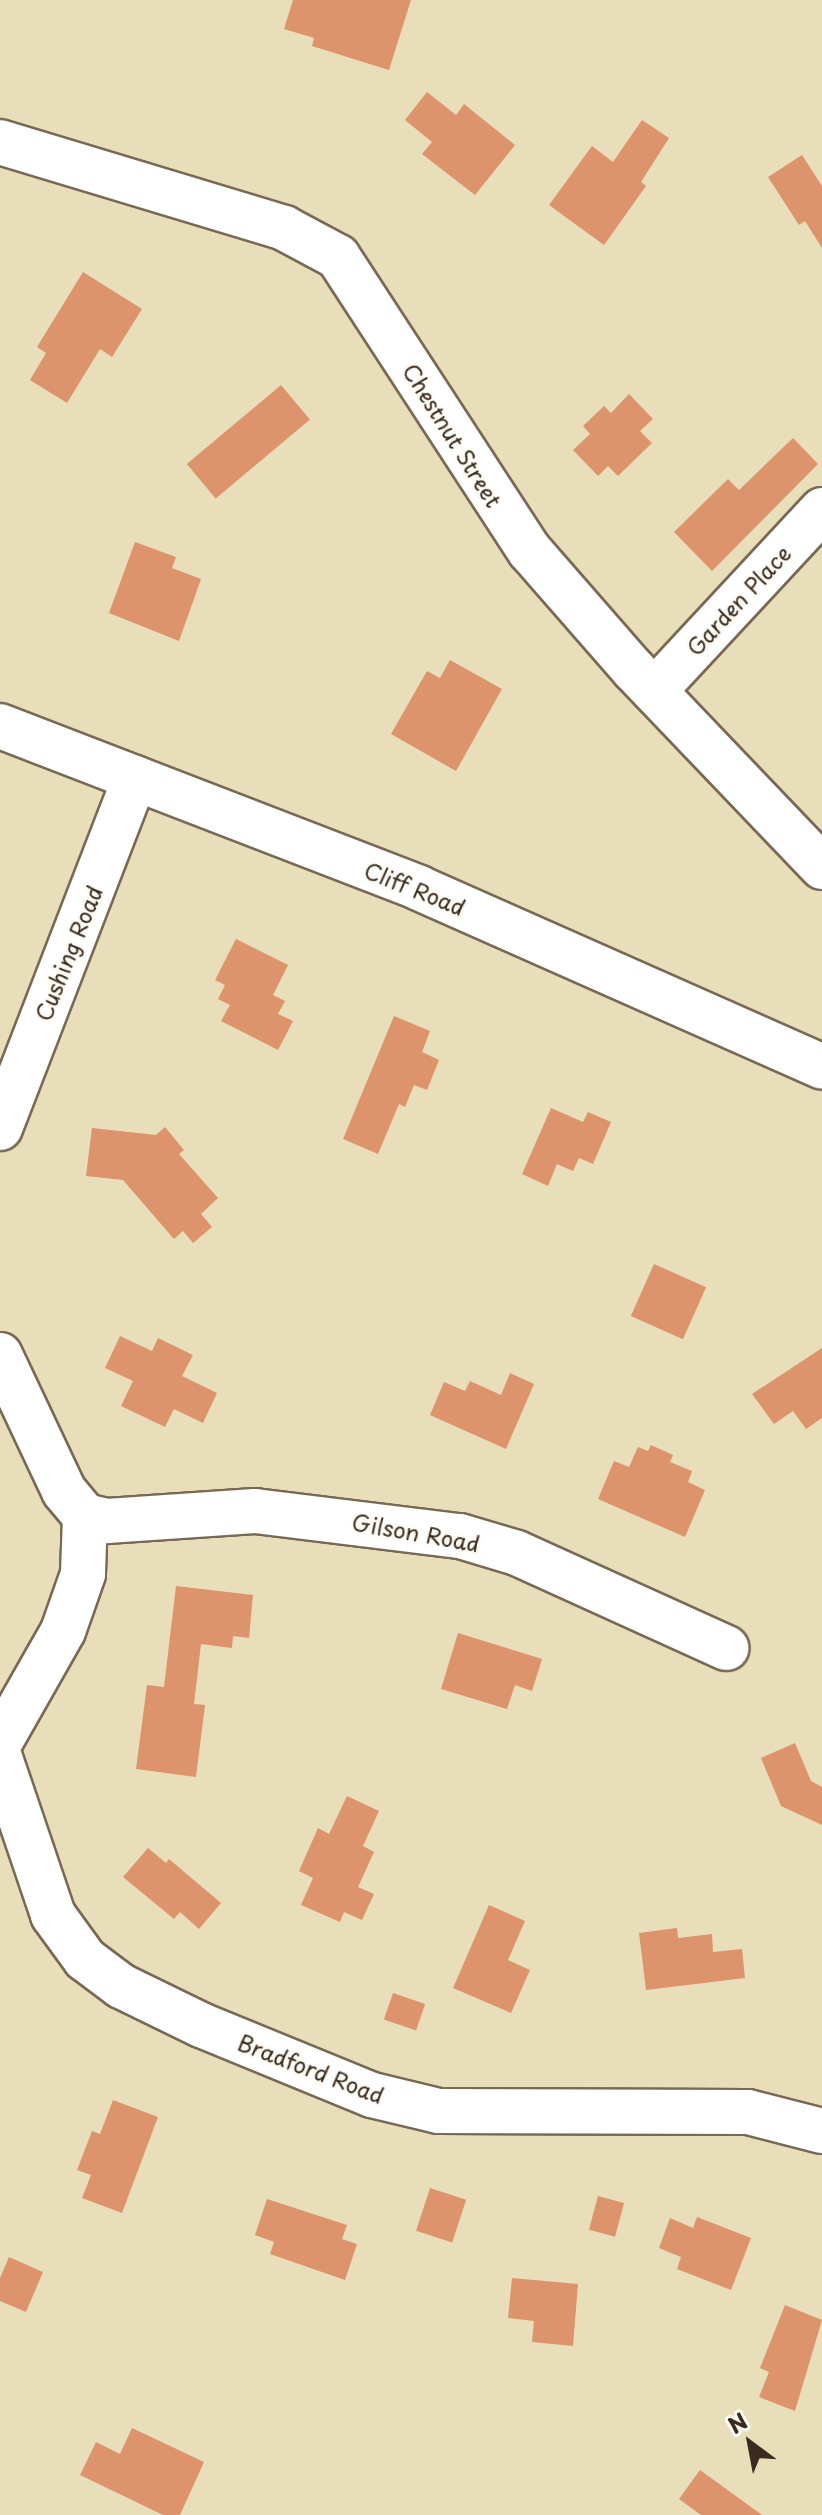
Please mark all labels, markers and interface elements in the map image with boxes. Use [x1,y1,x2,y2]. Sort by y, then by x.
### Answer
street label: Chestnut Street [398,357,508,513]
street label: Garden Place [680,539,796,661]
street label: Cliff Road [361,856,469,920]
street label: Cushing Road [29,882,107,1024]
street label: Gilson Road [351,1508,481,1556]
street label: Bradford Road [234,2028,388,2108]
north arrow [710,2403,790,2483]
text: N [721,2404,753,2441]

